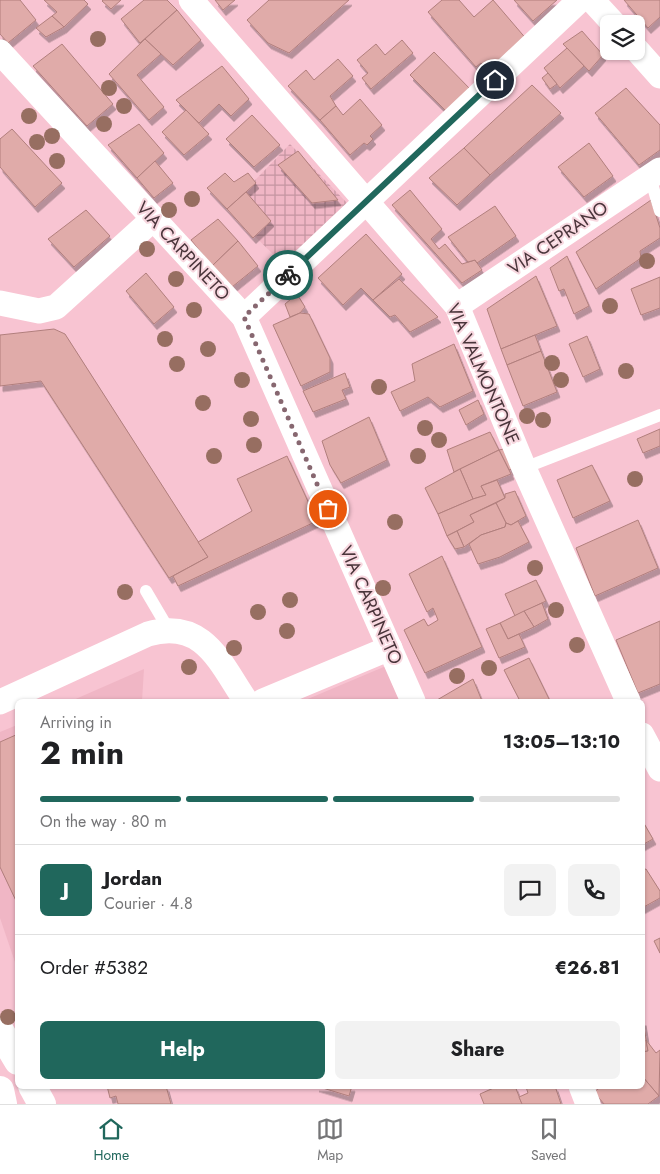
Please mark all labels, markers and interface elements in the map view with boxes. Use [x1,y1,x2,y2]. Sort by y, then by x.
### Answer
map controls [600,15,645,60]
button: layers [600,15,645,60]
pin [474,59,516,101]
icon: home [481,66,509,94]
street label: VIA CEPRANO [503,195,613,281]
street label: VIA CARPINETO [130,196,236,306]
courier [263,250,313,300]
icon: bike [274,261,302,289]
street label: VIA VALMONTONE [440,299,526,449]
pin [307,488,349,530]
icon: bag [314,495,342,523]
street label: VIA CARPINETO [333,542,409,668]
text: Arriving in [40,711,112,734]
text: 13:05–13:10 [503,728,620,755]
text: 2 min [40,730,124,776]
text: On the way · 80 m [40,810,167,833]
button: chat [504,864,556,916]
button: phone [568,864,620,916]
text: Jordan [104,865,162,892]
text: J [63,876,69,903]
text: Courier · 4.8 [104,892,193,915]
text: Order #5382 [40,954,148,981]
text: €26.81 [555,954,620,981]
button: Help [40,1021,325,1079]
button: Share [335,1021,620,1079]
tab: Home [93,1115,129,1165]
tab: Map [316,1115,344,1165]
tab: Saved [531,1115,567,1165]

